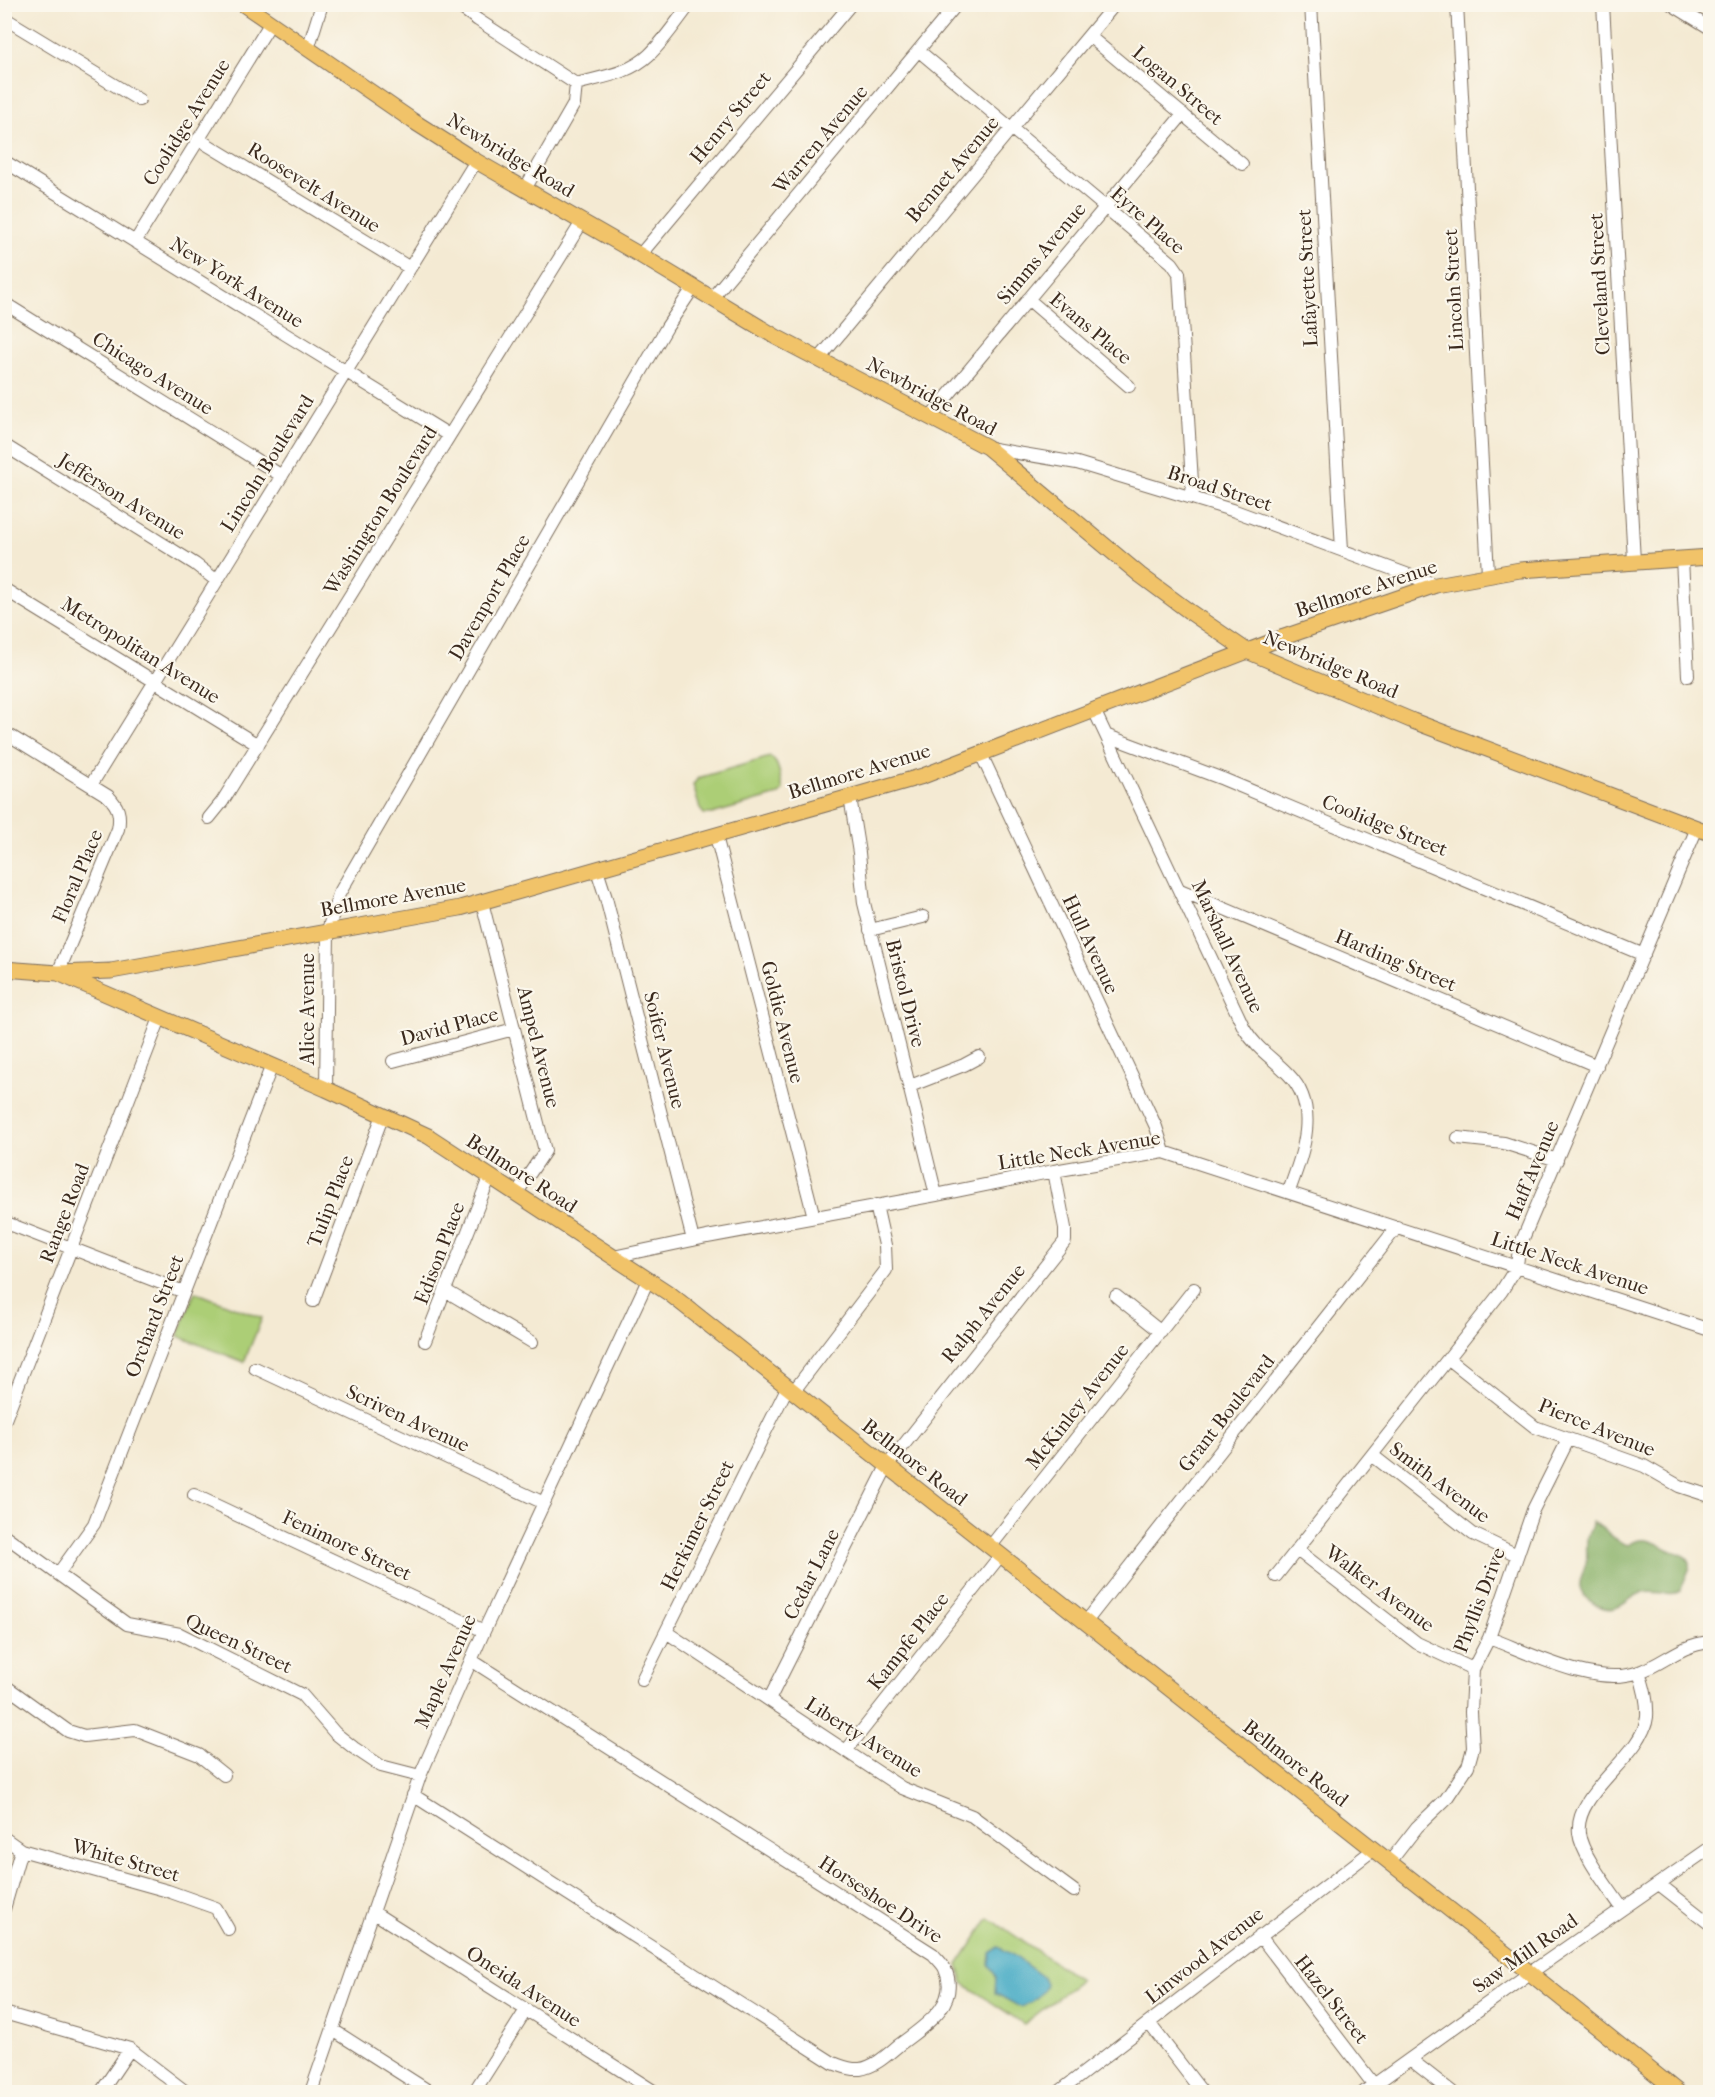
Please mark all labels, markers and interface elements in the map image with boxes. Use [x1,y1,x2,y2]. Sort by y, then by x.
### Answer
street label: Logan Street [1128,41,1228,130]
street label: Coolidge Avenue [138,55,235,190]
street label: Henry Street [685,67,776,168]
street label: Warren Avenue [768,80,873,199]
street label: Newbridge Road [443,108,579,203]
street label: Bennet Avenue [901,111,1004,227]
street label: Roosevelt Avenue [243,137,385,238]
street label: Eyre Place [1106,182,1189,259]
street label: Simms Avenue [992,198,1091,309]
street label: Lafayette Street [1292,208,1323,348]
street label: Cleveland Street [1584,212,1615,356]
street label: Lincoln Street [1439,228,1468,352]
street label: New York Avenue [166,232,308,333]
street label: Evans Place [1045,287,1136,369]
street label: Chicago Avenue [88,327,217,420]
street label: Newbridge Road [863,352,1002,441]
street label: Lincoln Boulevard [216,390,319,536]
street label: Washington Boulevard [318,420,442,600]
street label: Jefferson Avenue [52,447,189,545]
street label: Broad Street [1165,461,1275,516]
street label: Davenport Place [444,530,535,664]
street label: Bellmore Avenue [1292,555,1440,622]
street label: Metropolitan Avenue [57,592,224,709]
street label: Newbridge Road [1260,626,1403,704]
street label: Bellmore Avenue [785,739,933,804]
street label: Coolidge Street [1319,790,1451,861]
street label: Floral Place [47,826,108,926]
street label: Bellmore Avenue [318,873,468,922]
street label: Marshall Avenue [1187,876,1268,1016]
street label: Hull Avenue [1058,891,1124,998]
street label: Harding Street [1332,925,1460,996]
street label: Bristol Drive [881,937,930,1050]
street label: Alice Avenue [296,953,319,1066]
street label: Goldie Avenue [756,959,809,1086]
street label: Ampel Avenue [512,983,565,1110]
street label: Soifer Avenue [639,989,690,1111]
street label: David Place [398,1002,501,1051]
street label: Haff Avenue [1501,1117,1564,1223]
street label: Little Neck Avenue [996,1126,1162,1175]
street label: Bellmore Road [462,1129,582,1218]
street label: Tulip Place [302,1152,359,1250]
street label: Range Road [35,1159,94,1266]
street label: Edison Place [409,1199,470,1308]
street label: Little Neck Avenue [1488,1227,1652,1300]
street label: Orchard Street [120,1252,188,1381]
street label: Ralph Avenue [937,1259,1030,1367]
street label: McKinley Avenue [1021,1339,1134,1474]
street label: Grant Boulevard [1173,1349,1280,1476]
street label: Scriven Avenue [343,1380,473,1457]
street label: Pierce Avenue [1535,1394,1659,1461]
street label: Bellmore Road [857,1414,973,1511]
street label: Smith Avenue [1385,1437,1495,1528]
street label: Herkimer Street [656,1456,739,1594]
street label: Fenimore Street [279,1505,415,1585]
street label: Cedar Lane [779,1525,844,1624]
street label: Walker Avenue [1320,1539,1439,1637]
street label: Phyllis Drive [1449,1544,1510,1656]
street label: Kampfe Place [863,1588,954,1695]
street label: Queen Street [182,1609,296,1678]
street label: Maple Avenue [410,1611,481,1732]
street label: Liberty Avenue [801,1692,926,1783]
street label: Bellmore Road [1238,1715,1354,1812]
street label: White Street [69,1834,182,1887]
street label: Horseshoe Drive [815,1851,947,1948]
street label: Linwood Avenue [1141,1902,1268,2009]
street label: Saw Mill Road [1469,1908,1583,1998]
street label: Oneida Avenue [462,1941,585,2032]
street label: Hazel Street [1290,1950,1373,2048]

